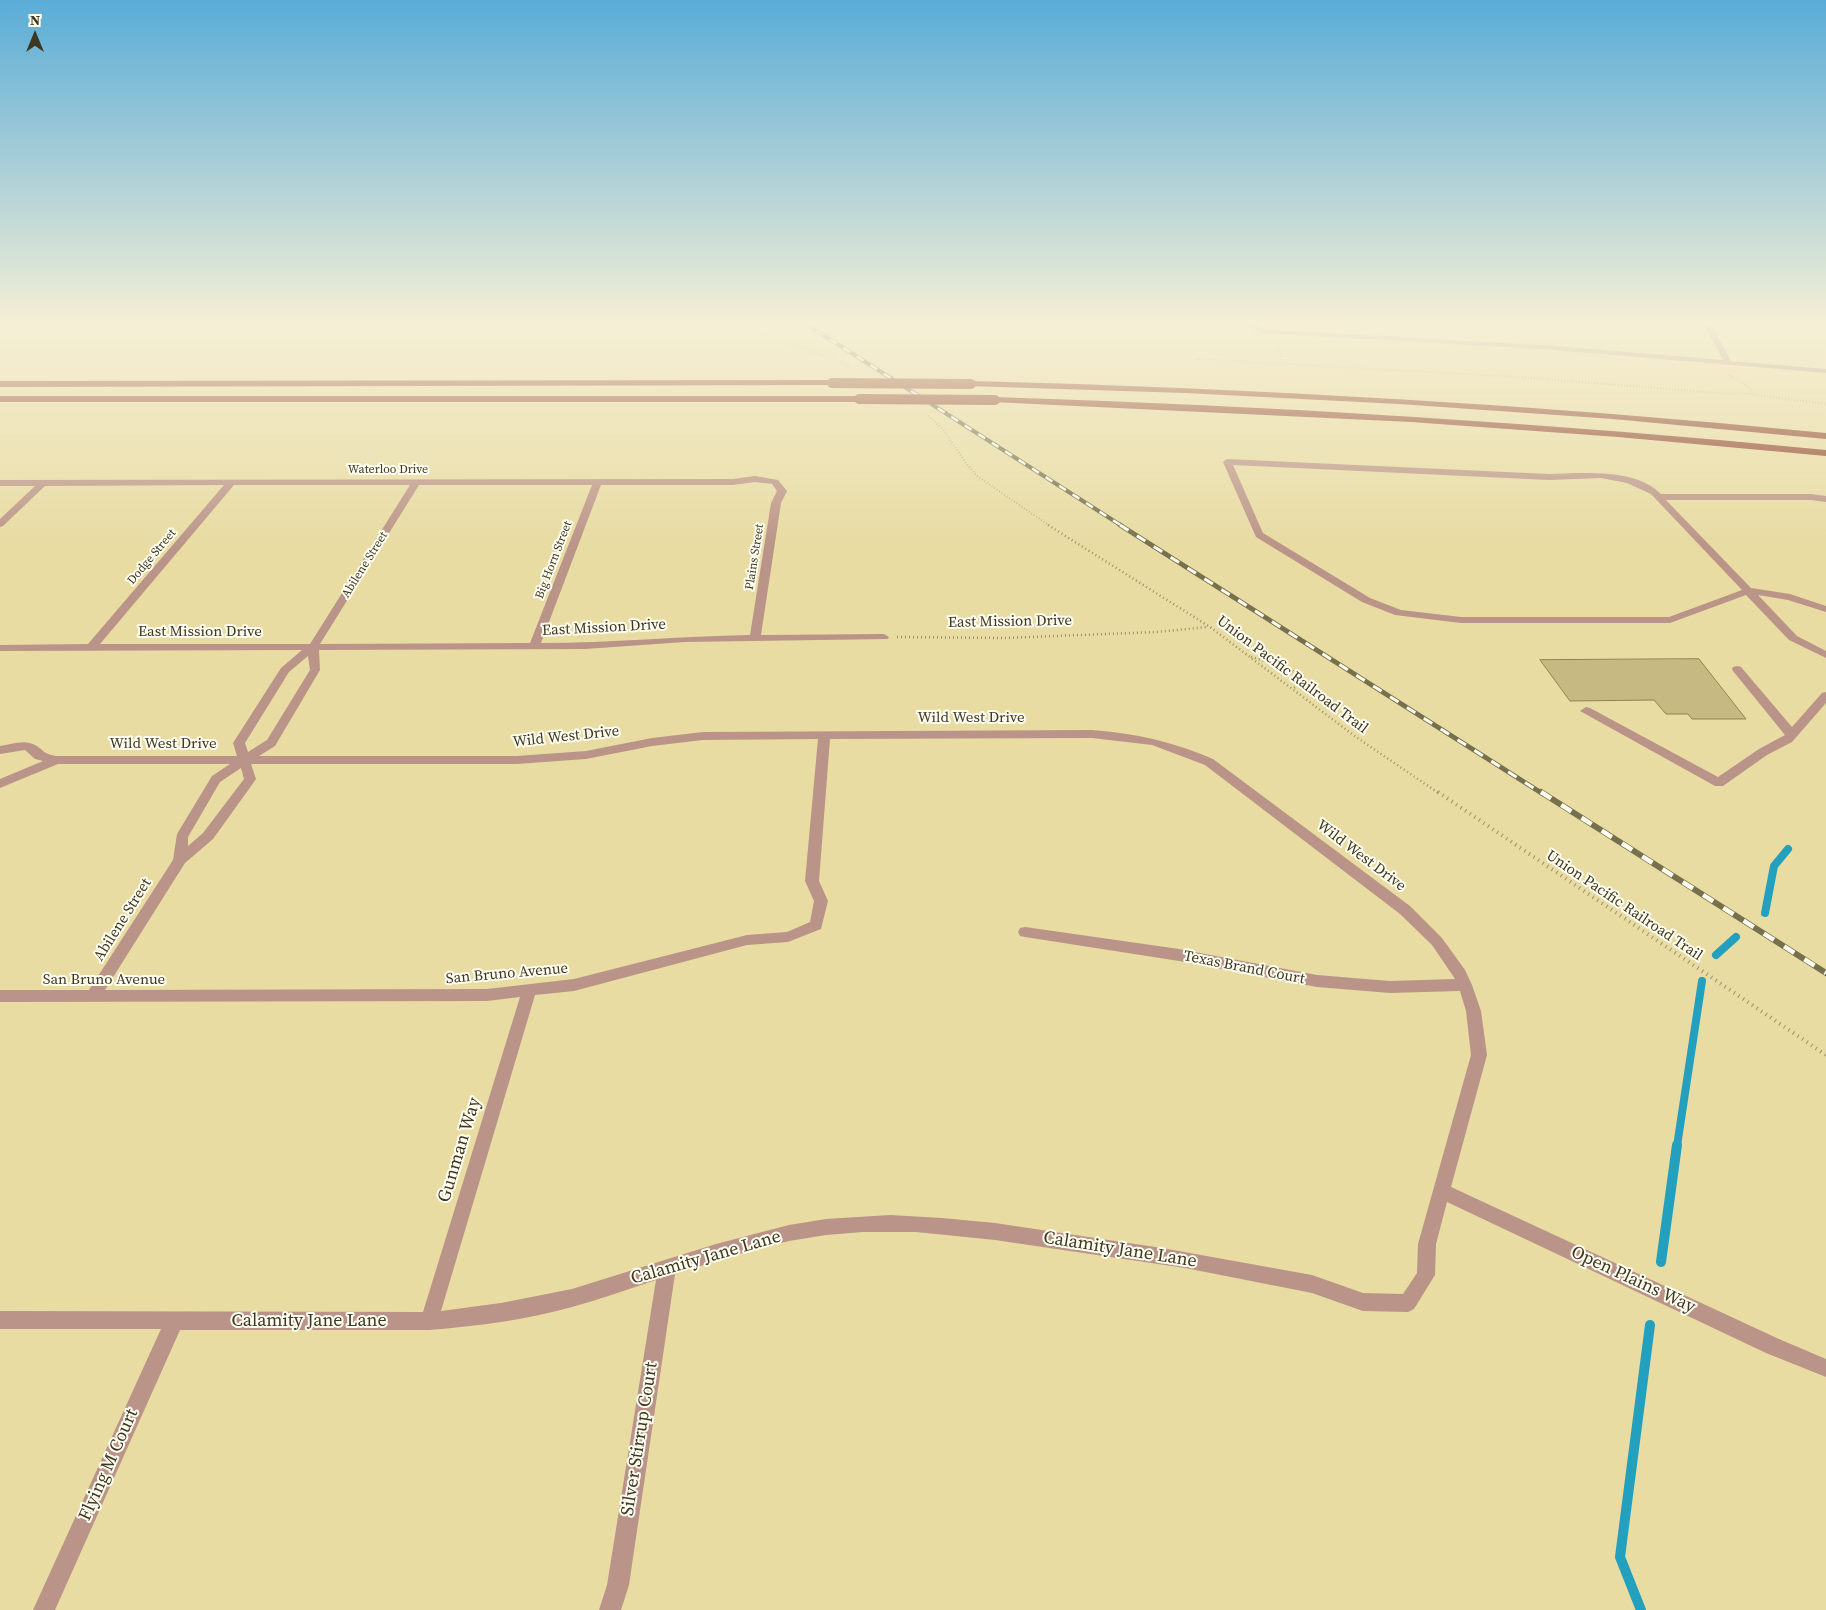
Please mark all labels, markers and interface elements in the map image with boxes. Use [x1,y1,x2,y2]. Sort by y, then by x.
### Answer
north arrow [10,10,60,60]
text: N [30,10,40,30]
street label: Waterloo Drive [348,463,428,477]
street label: Big Horn Street [533,519,575,601]
street label: Plains Street [743,523,767,591]
street label: Dodge Street [125,526,179,588]
street label: Abilene Street [339,529,391,601]
street label: East Mission Drive [948,612,1072,632]
street label: Union Pacific Railroad Trail [1213,612,1371,738]
street label: East Mission Drive [542,616,666,640]
street label: East Mission Drive [138,623,262,641]
street label: Wild West Drive [917,709,1025,727]
street label: Wild West Drive [512,722,620,752]
street label: Wild West Drive [109,735,217,753]
street label: Wild West Drive [1313,817,1409,895]
street label: Union Pacific Railroad Trail [1542,847,1706,965]
street label: Abilene Street [90,875,156,965]
street label: Texas Brand Court [1182,947,1306,989]
street label: San Bruno Avenue [445,960,569,988]
street label: San Bruno Avenue [43,971,165,989]
street label: Gunman Way [434,1095,486,1205]
street label: Calamity Jane Lane [628,1226,784,1290]
street label: Calamity Jane Lane [1042,1227,1198,1273]
street label: Open Plains Way [1567,1242,1699,1318]
street label: Calamity Jane Lane [231,1310,387,1332]
street label: Silver Stirrup Court [617,1361,663,1517]
street label: Flying M Court [75,1406,143,1524]

